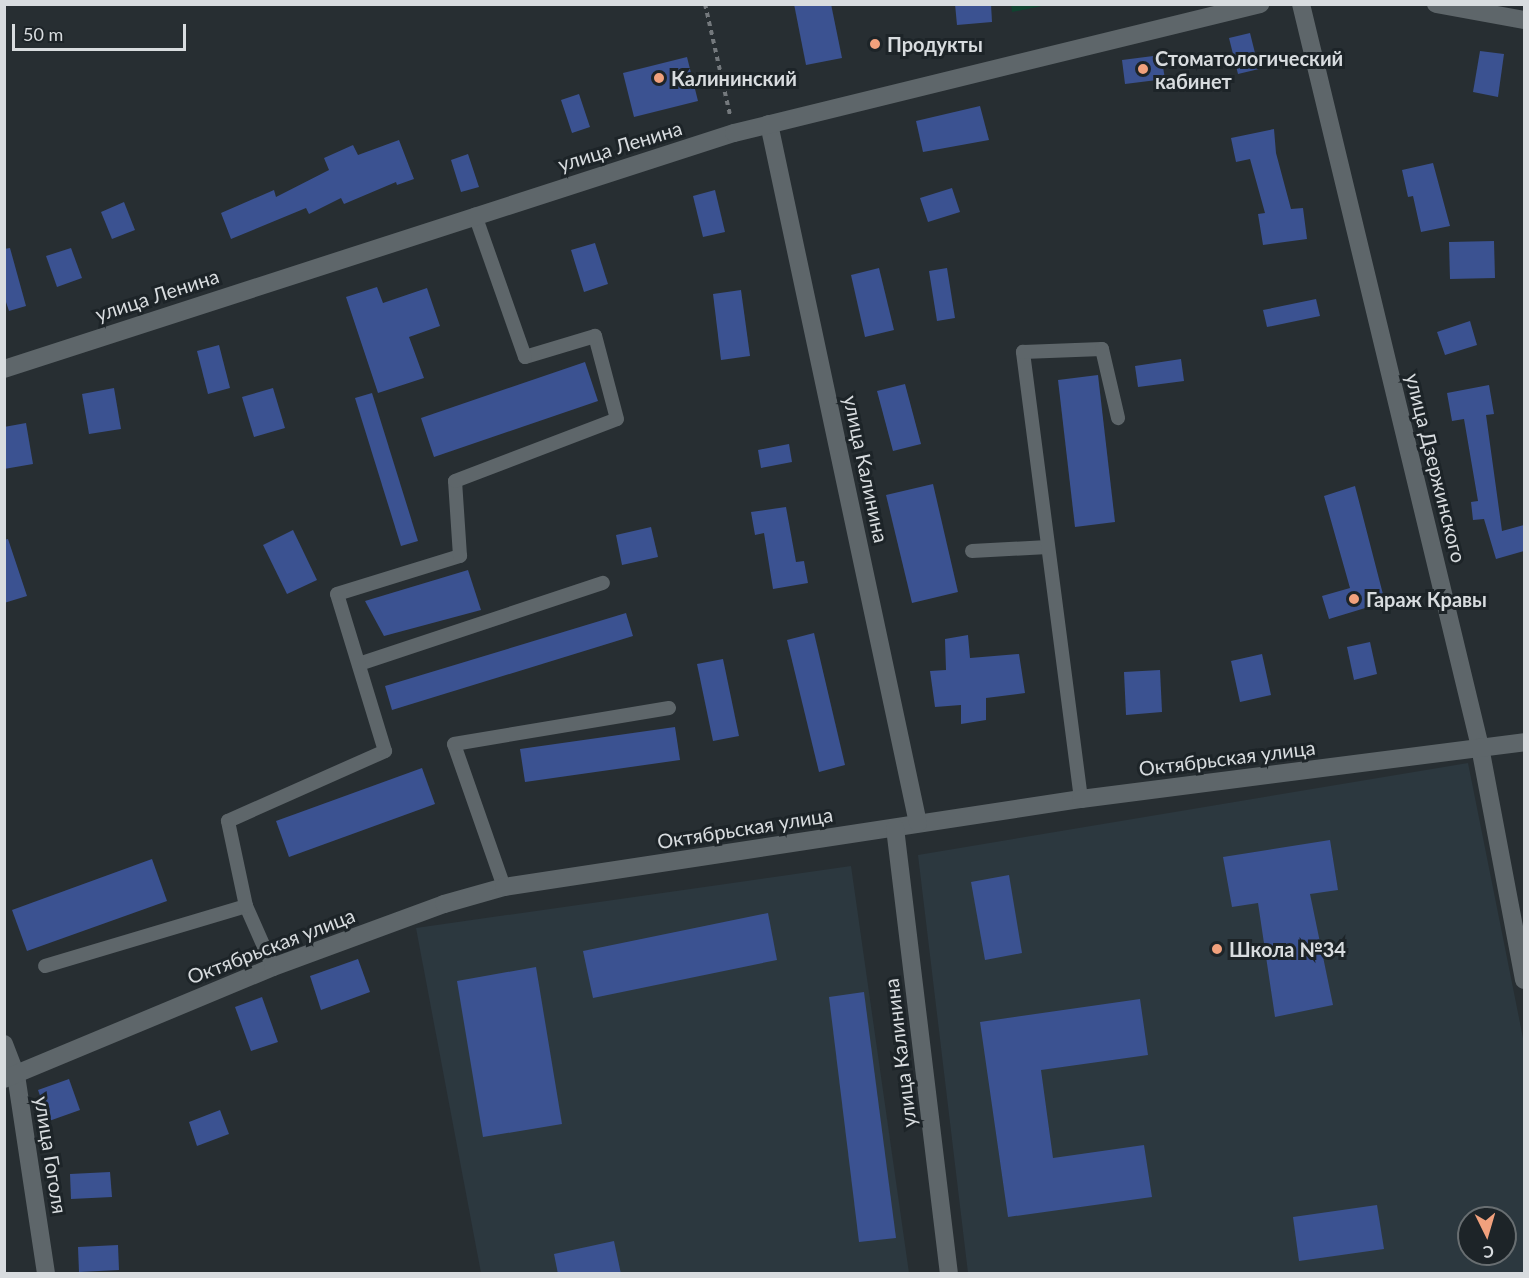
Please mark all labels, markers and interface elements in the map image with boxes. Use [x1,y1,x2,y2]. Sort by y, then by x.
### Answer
scale bar [15,12,189,50]
text: 50 m [23,23,63,45]
place label: Продукты [887,32,983,56]
marker: Продукты [868,37,882,51]
place label: Стоматологический кабинет [1155,46,1343,93]
marker: Стоматологический кабинет [1136,62,1150,76]
place label: Калининский [671,66,797,90]
marker: Калининский [652,71,666,85]
street label: улица Ленина [555,116,685,176]
street label: улица Ленина [92,264,222,326]
street label: улица Дзержинского [1401,371,1471,565]
street label: улица Калинина [839,393,893,545]
place label: Гараж Кравы [1366,587,1487,611]
marker: Гараж Кравы [1347,592,1361,606]
street label: Октябрьская улица [1137,735,1317,781]
street label: Октябрьская улица [655,802,835,854]
street label: Октябрьская улица [184,903,358,989]
place label: Школа №34 [1229,937,1346,961]
marker: Школа №34 [1210,942,1224,956]
street label: улица Калинина [879,977,921,1129]
street label: улица Гоголя [30,1094,72,1216]
north arrow [1457,1206,1517,1266]
text: С [1482,1243,1495,1262]

